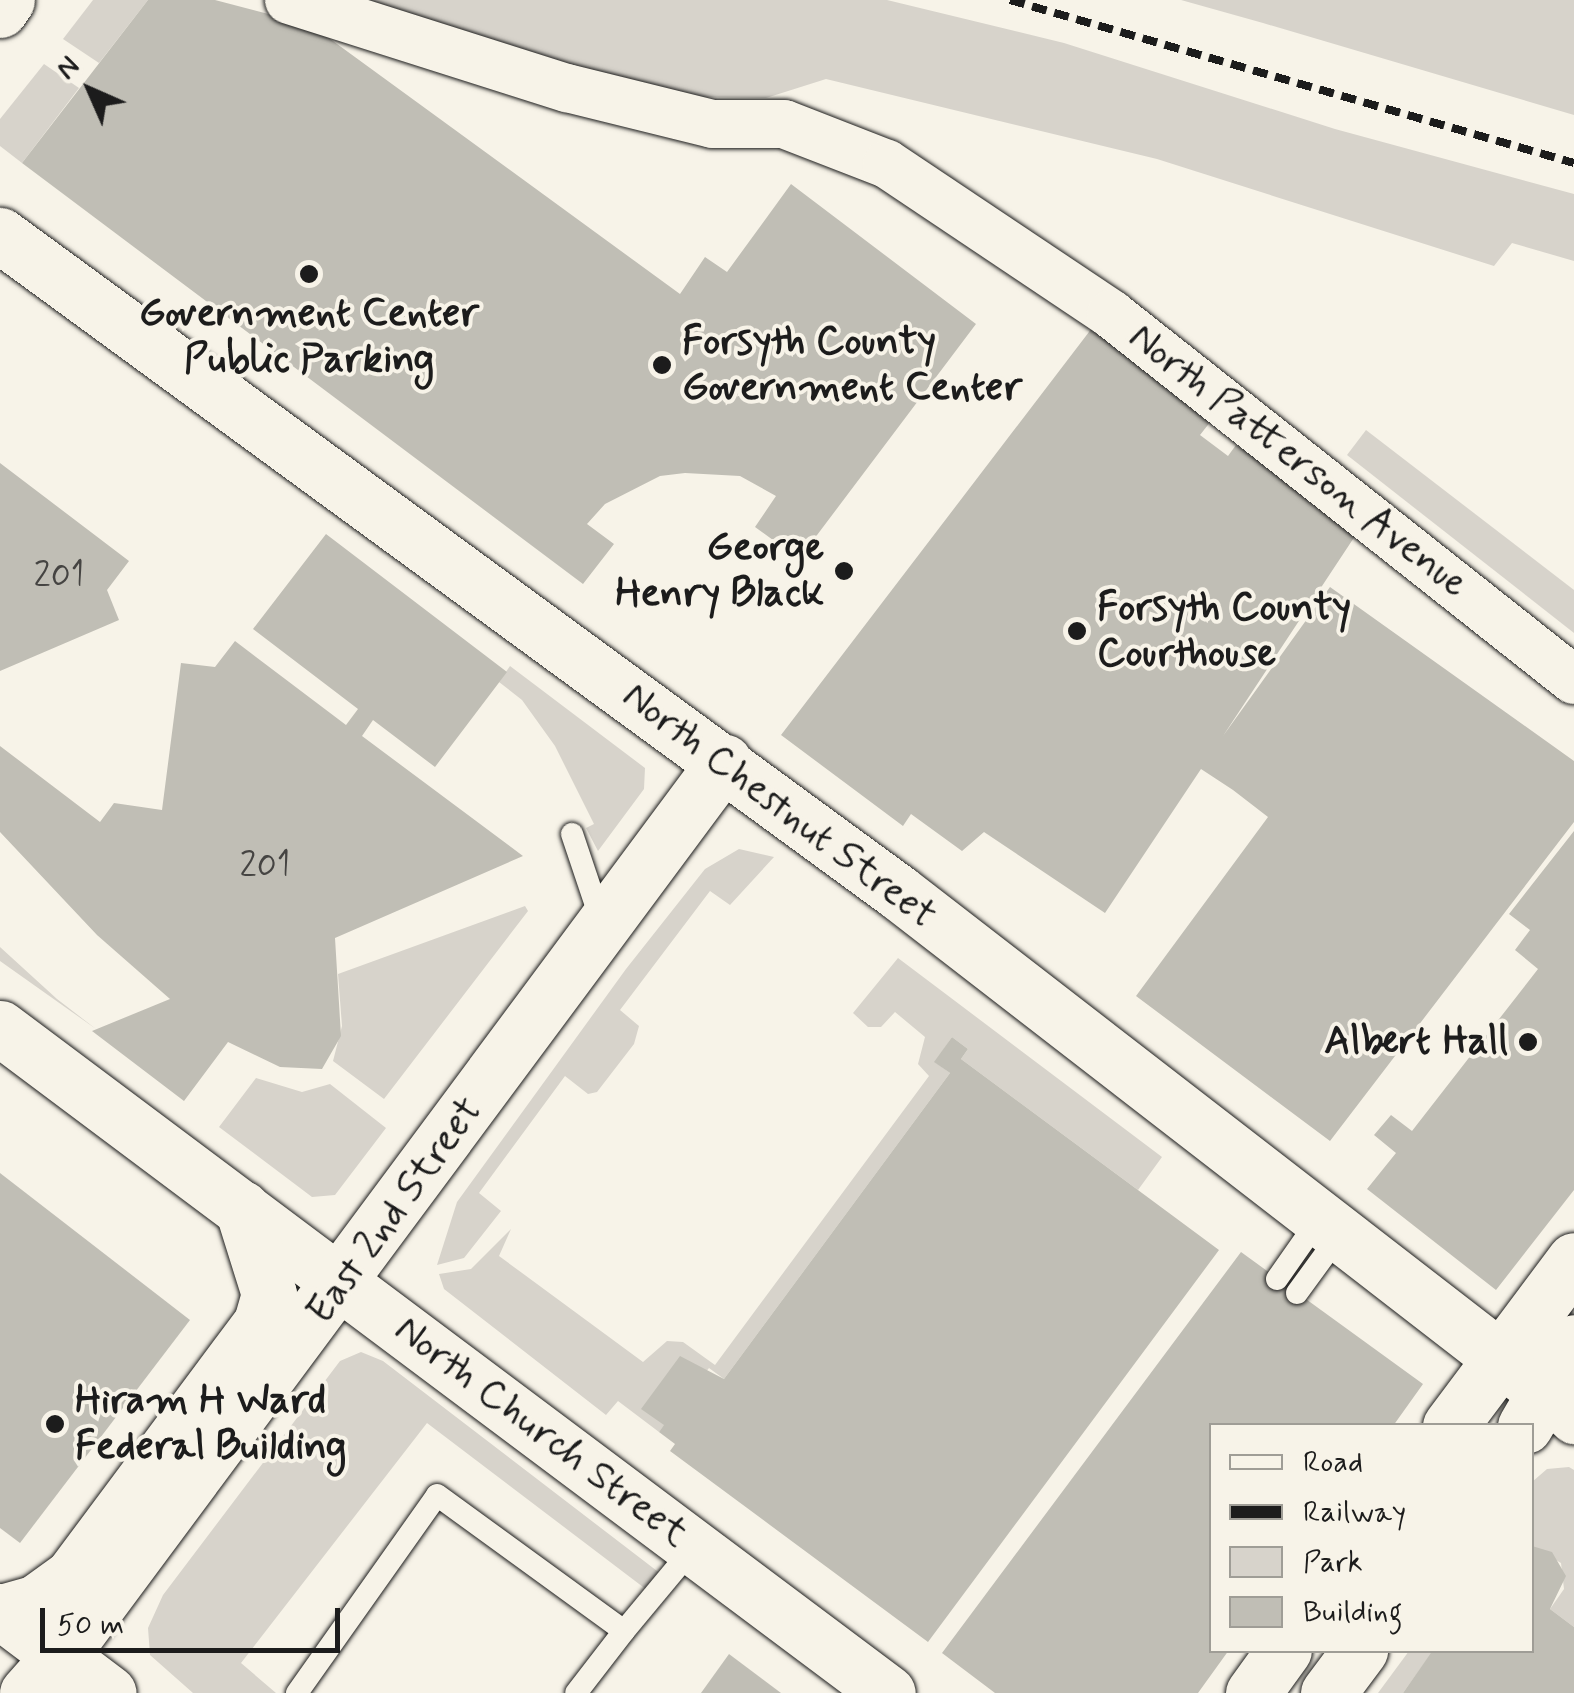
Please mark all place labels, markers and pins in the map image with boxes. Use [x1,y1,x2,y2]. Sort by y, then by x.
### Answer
marker: Government Center Public Parking [298,263,320,285]
place label: Government Center Public Parking [136,290,482,384]
place label: Forsyth County Government Center [682,318,1029,412]
marker: Forsyth County Government Center [651,354,673,376]
place label: George Henry Black [616,524,824,618]
marker: George Henry Black [833,560,855,582]
place label: Forsyth County Courthouse [1097,584,1351,678]
marker: Forsyth County Courthouse [1066,620,1088,642]
place label: Albert Hall [1326,1018,1508,1066]
marker: Albert Hall [1517,1031,1539,1053]
place label: Hiram H Ward Federal Building [75,1377,348,1471]
marker: Hiram H Ward Federal Building [44,1413,66,1435]

